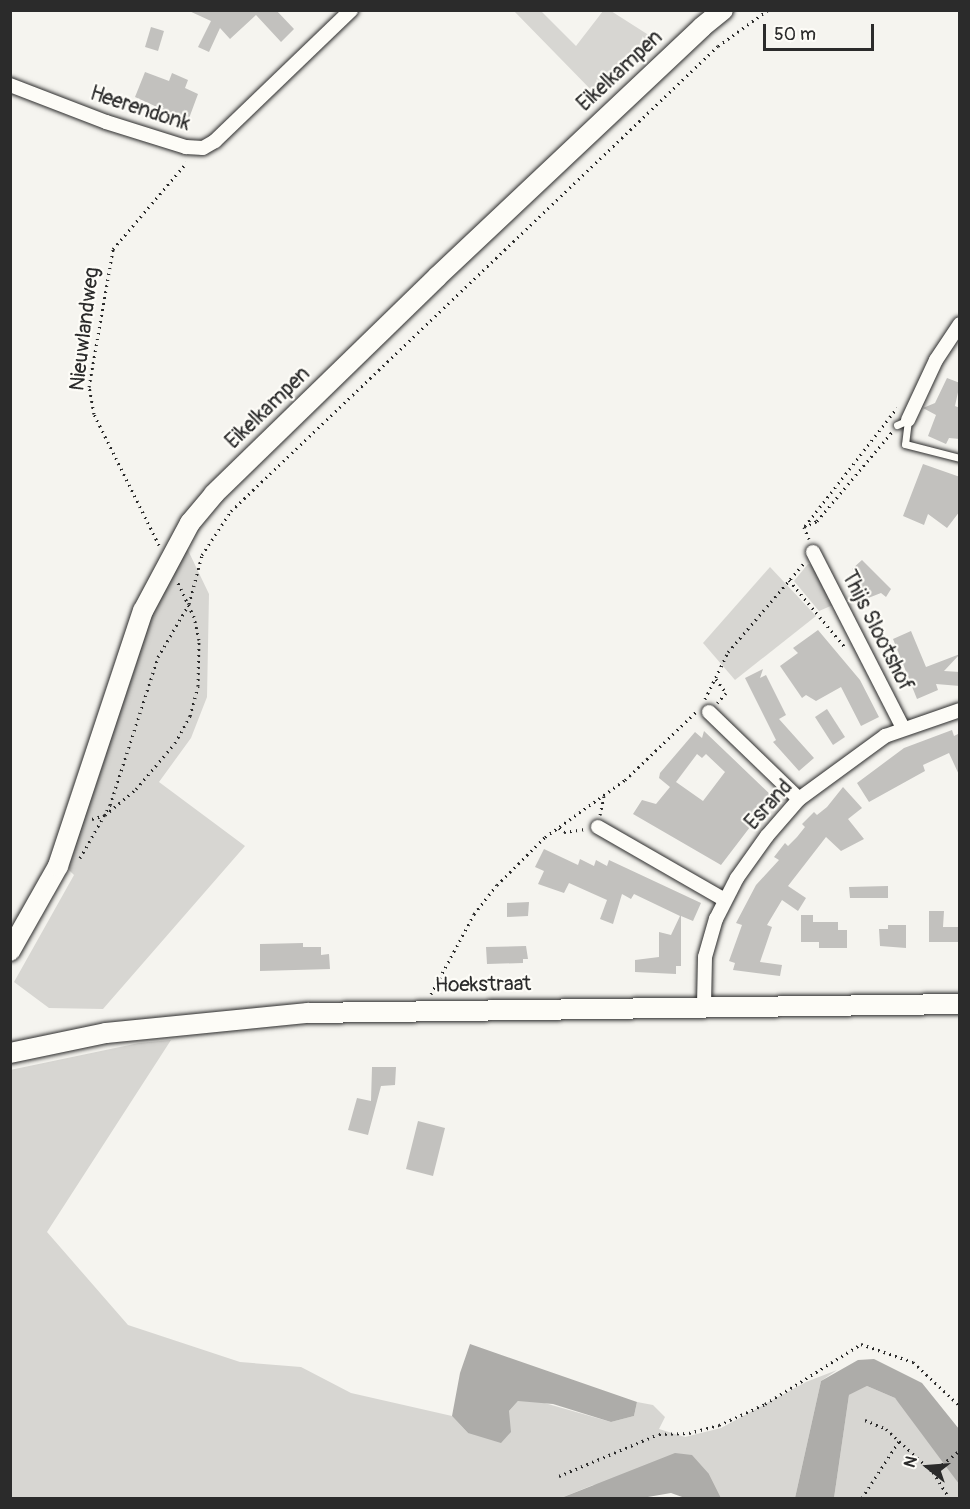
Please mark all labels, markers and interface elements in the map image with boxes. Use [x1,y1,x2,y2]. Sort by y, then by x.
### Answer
scale bar [766,12,877,50]
text: 50 m [774,23,816,46]
street label: Eikelkampen [572,25,668,117]
street label: Heerendonk [87,81,193,137]
street label: Nieuwlandweg [65,266,105,392]
street label: Eikelkampen [221,362,315,454]
street label: Thijs Slootshof [836,566,918,696]
street label: Esrand [740,775,798,835]
street label: Hoekstraat [435,972,531,998]
north arrow [898,1437,958,1497]
text: N [900,1454,922,1470]

